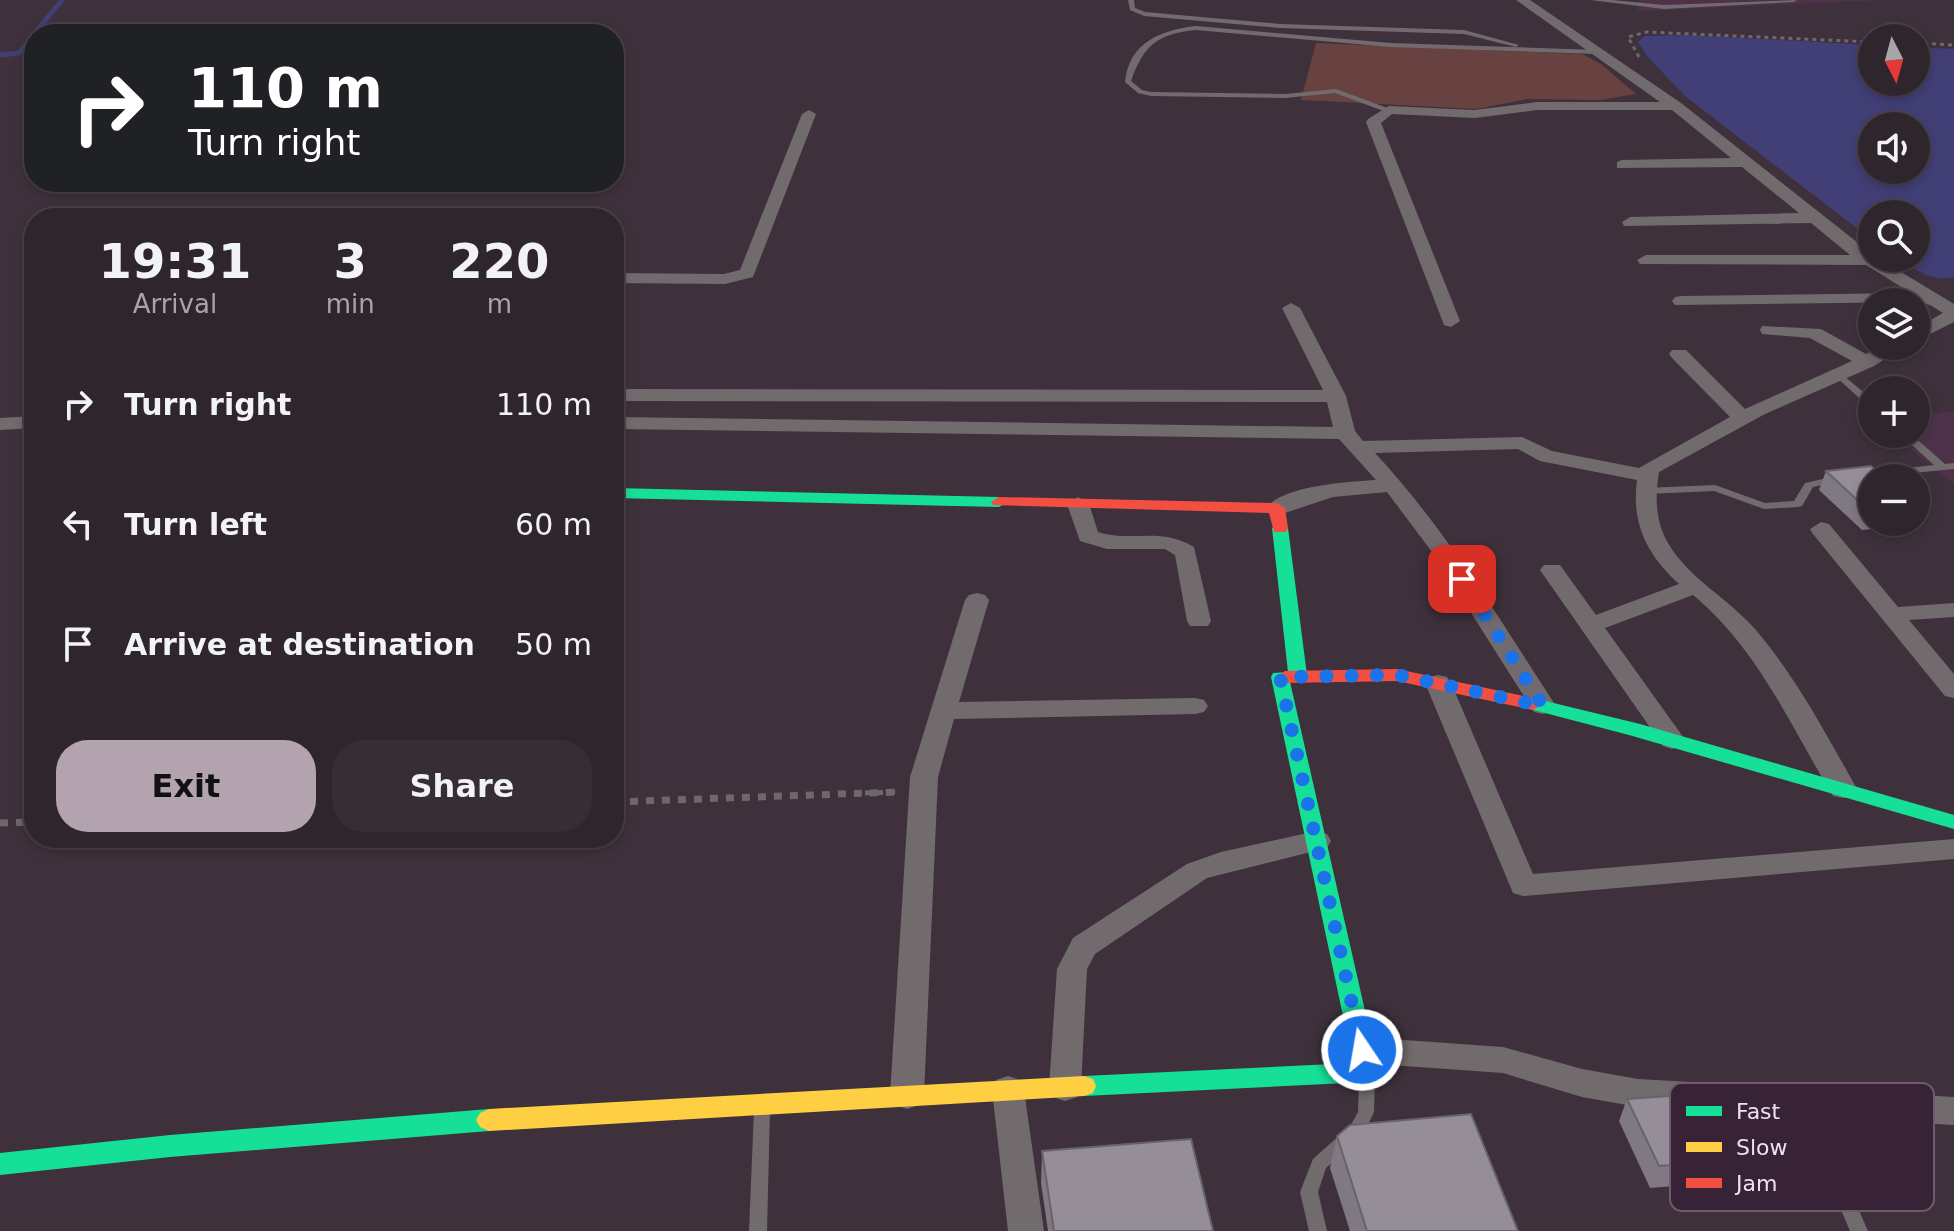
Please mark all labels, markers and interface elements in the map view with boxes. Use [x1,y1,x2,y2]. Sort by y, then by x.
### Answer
north arrow [1858,24,1930,96]
map controls [1858,24,1930,536]
text: 110 m [188,55,383,120]
icon: right [56,56,160,160]
button: sound [1858,112,1930,184]
text: Turn right [188,122,360,163]
button: search [1858,200,1930,272]
text: 19:31 [98,233,251,289]
text: 3 [334,233,367,289]
text: 220 [449,233,549,289]
button: layers [1858,288,1930,360]
text: Arrival [133,289,217,319]
text: min [326,289,375,319]
text: m [487,289,512,319]
button: + [1858,376,1930,448]
icon: right [56,382,100,426]
text: Turn right [124,387,291,422]
text: 110 m [496,387,592,422]
button: − [1858,464,1930,536]
icon: left [56,502,100,546]
text: Turn left [124,507,267,542]
text: 60 m [515,507,592,542]
pin [1428,545,1496,613]
icon: arrive [1440,557,1484,601]
icon: arrive [56,622,100,666]
text: Arrive at destination [124,627,475,662]
text: 50 m [515,627,592,662]
button: Exit [56,740,316,832]
button: Share [332,740,592,832]
position arrow [1320,1008,1404,1092]
legend [1670,1083,1934,1211]
text: Fast [1736,1099,1781,1124]
text: Slow [1736,1135,1788,1160]
text: Jam [1734,1171,1777,1196]

